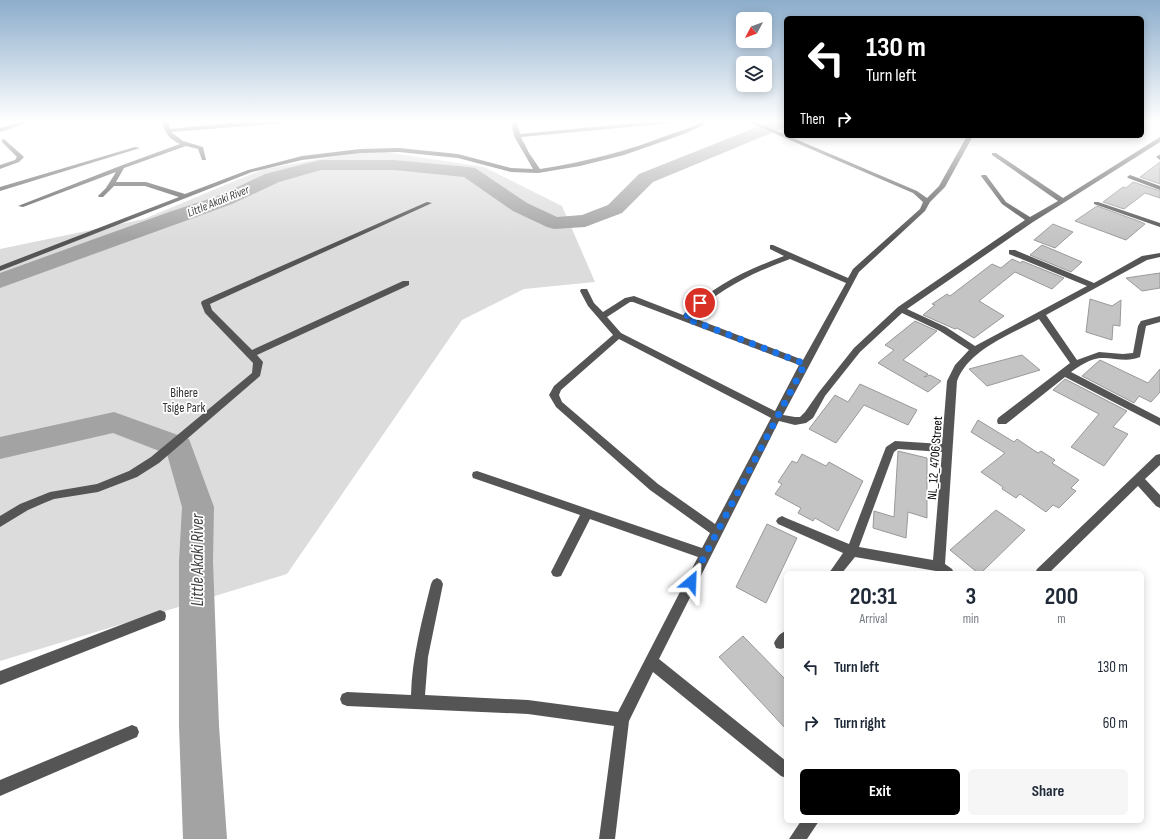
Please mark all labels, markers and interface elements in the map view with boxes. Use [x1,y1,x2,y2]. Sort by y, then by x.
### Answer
north arrow [736,12,772,48]
map controls [736,12,772,92]
text: 130 m [866,31,926,64]
icon: left [800,32,852,84]
button: layers [736,56,772,92]
text: Turn left [866,65,917,86]
icon: right [833,108,855,130]
text: Then [800,110,825,129]
water label: Little Akaki River [185,182,252,221]
pin [683,286,717,320]
icon: arrive [689,292,711,314]
park label: Bihere Tsige Park [162,385,206,416]
street label: NL_12_4706 Street [924,416,946,500]
water label: Little Akaki River [188,512,208,606]
position arrow [670,561,712,603]
text: 20:31 [850,582,897,611]
text: 3 [966,582,976,611]
text: 200 [1045,582,1078,611]
text: Arrival [859,611,887,627]
text: min [963,611,979,627]
text: m [1057,611,1066,627]
icon: left [800,656,822,678]
text: Turn left [834,658,879,677]
text: 130 m [1098,658,1128,677]
icon: right [800,712,822,734]
text: Turn right [834,714,886,733]
text: 60 m [1103,714,1128,733]
button: Exit [800,769,960,815]
button: Share [968,769,1128,815]

